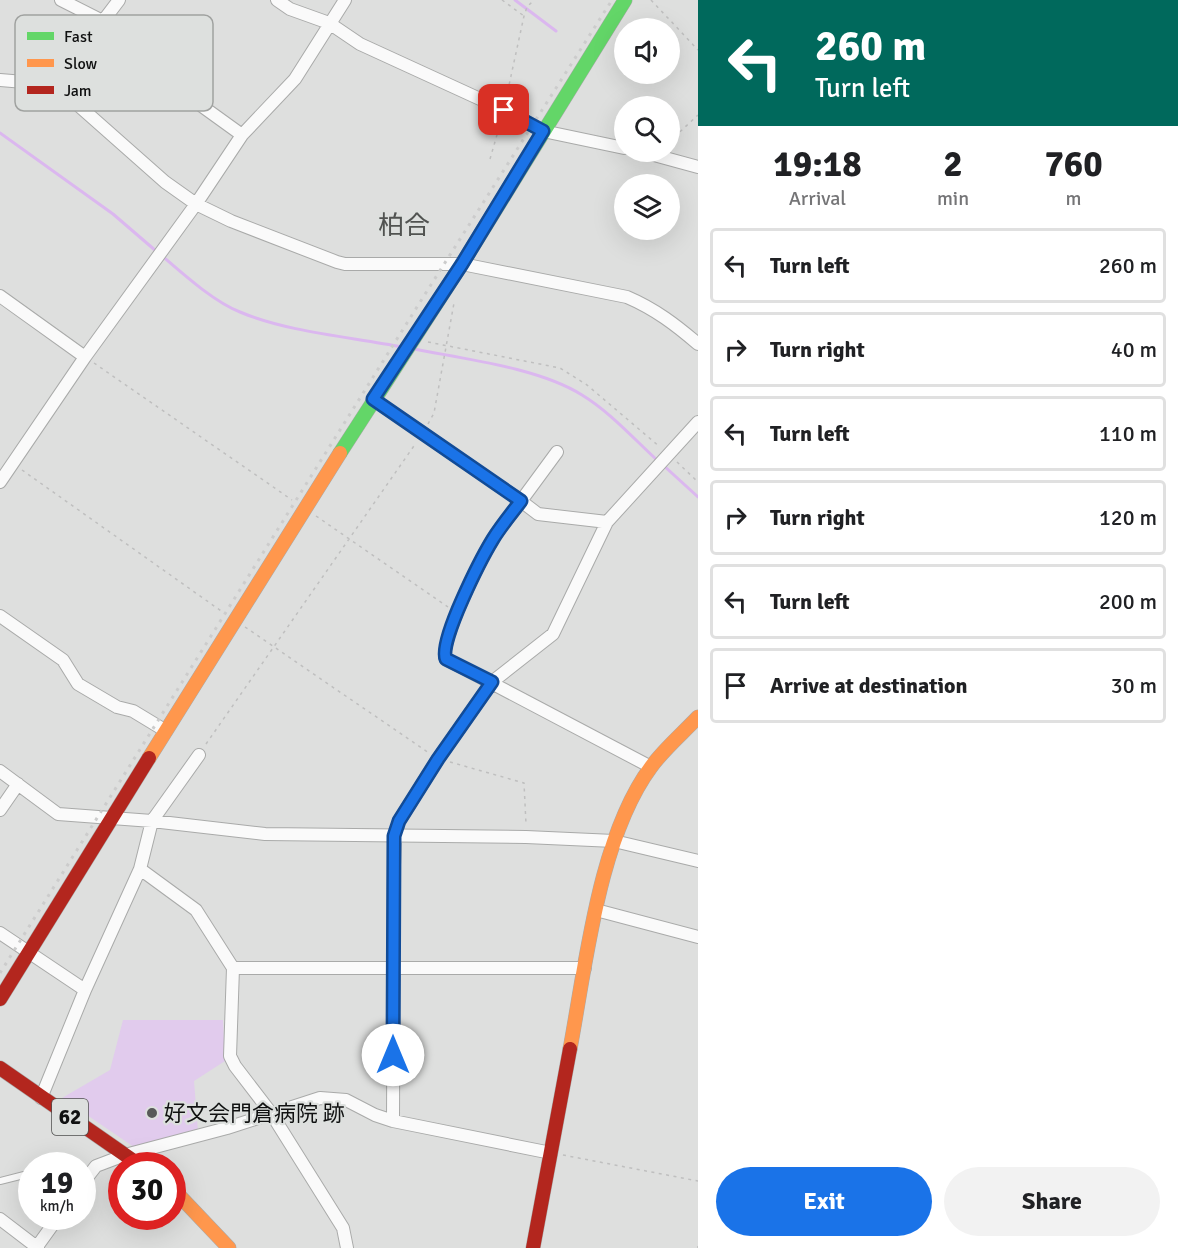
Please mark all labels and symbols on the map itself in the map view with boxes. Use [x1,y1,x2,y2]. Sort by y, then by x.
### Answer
legend [15,15,213,111]
text: Fast [64,27,93,47]
text: Slow [64,54,98,74]
text: Jam [64,81,92,101]
pin [478,84,529,135]
district label: 柏合 [378,210,430,242]
position arrow [361,1023,425,1087]
road number: 62 [52,1099,88,1135]
place label: 好文会門倉病院 跡 [164,1100,345,1127]
marker: 好文会門倉病院 跡 [145,1106,159,1120]
speed limit sign: 30 [108,1152,186,1230]

